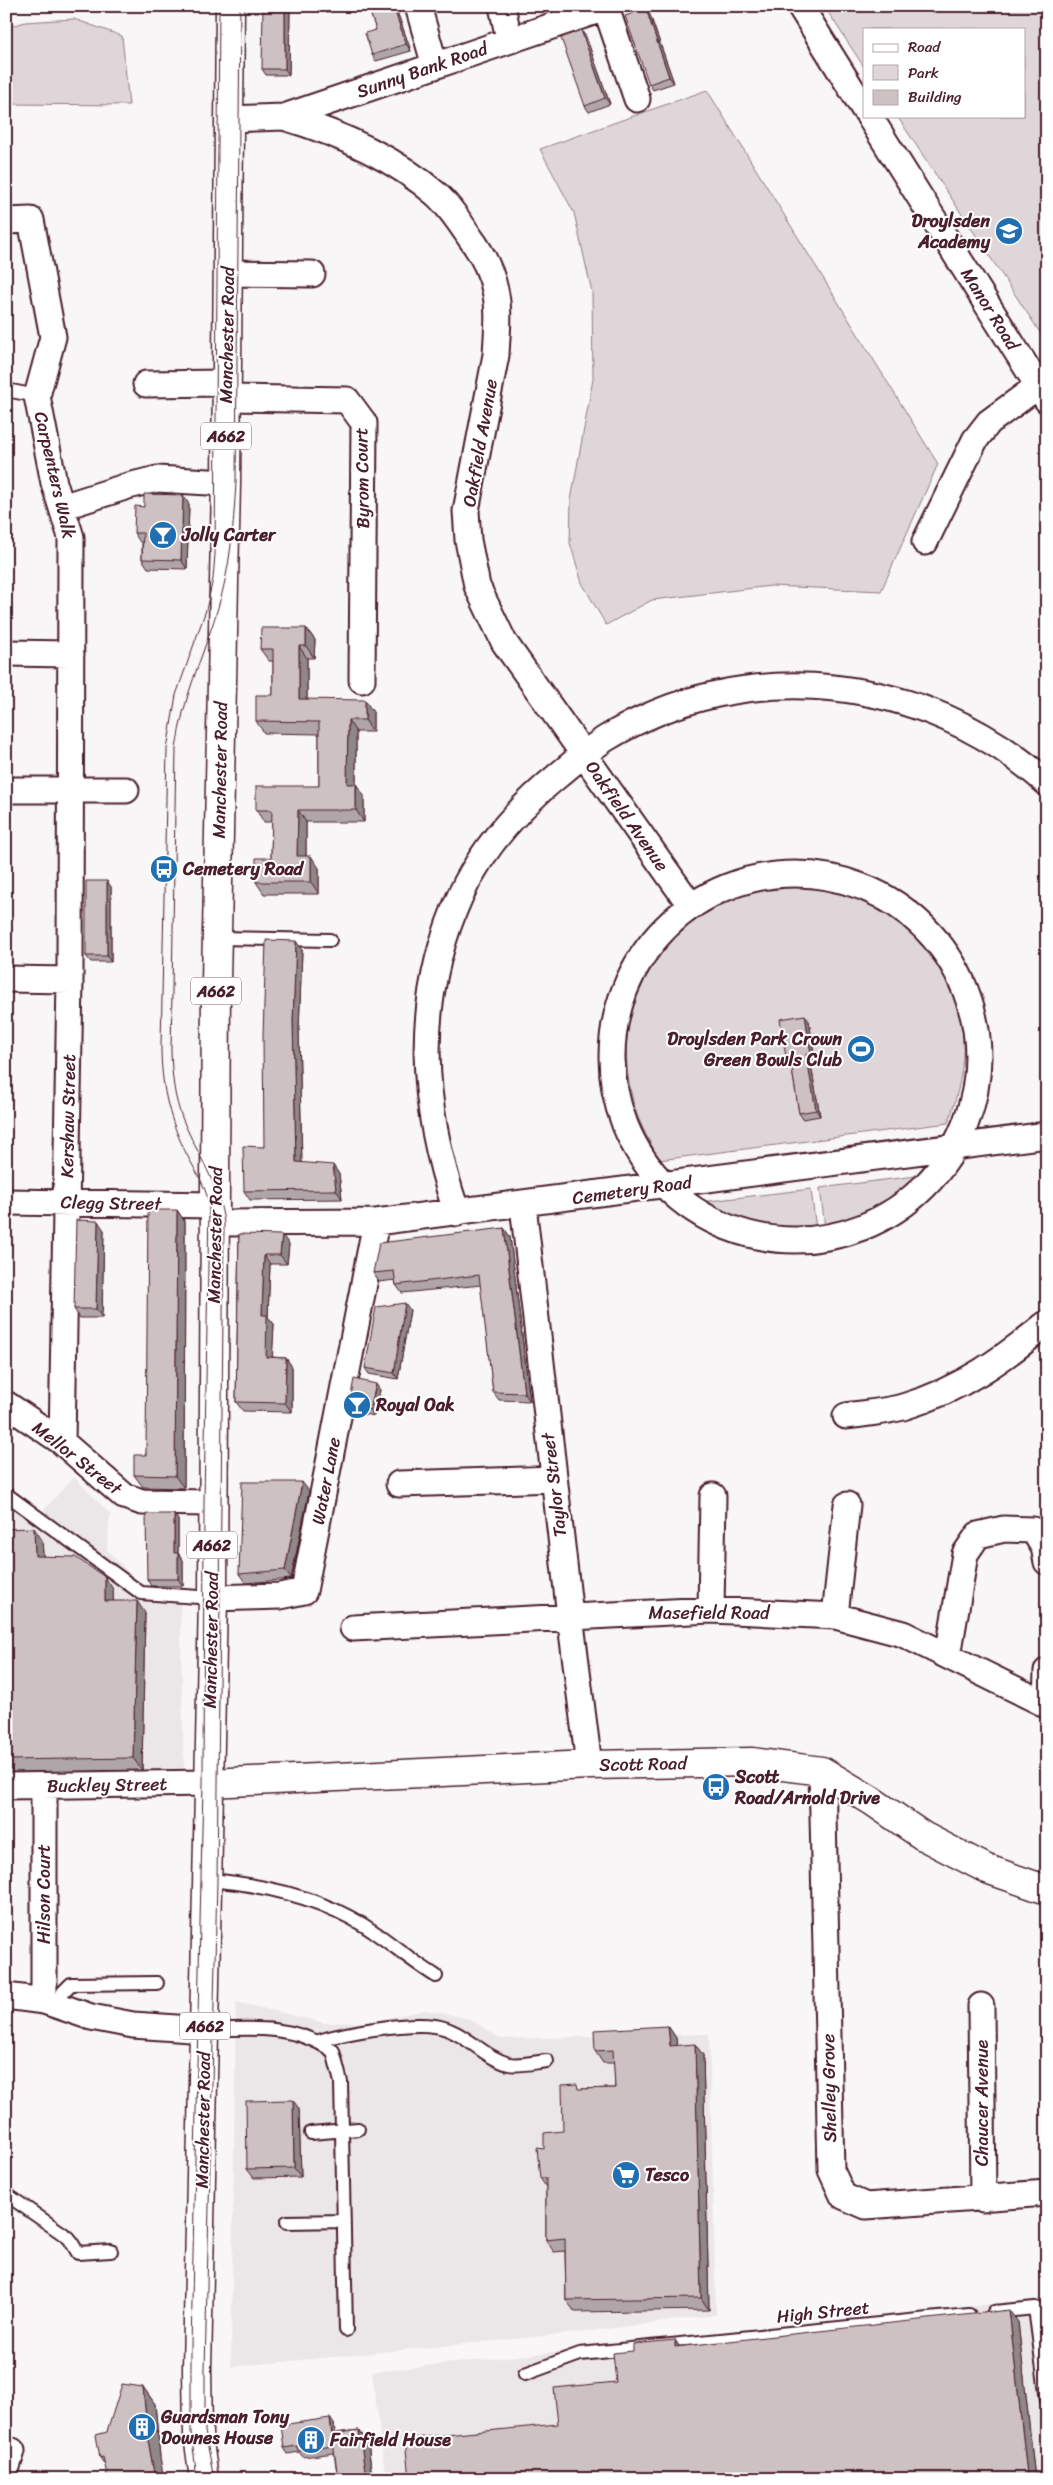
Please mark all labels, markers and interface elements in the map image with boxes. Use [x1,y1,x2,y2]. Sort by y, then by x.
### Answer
legend [863,28,1026,118]
street label: Sunny Bank Road [352,32,493,107]
text: Road [908,34,941,60]
text: Park [908,60,939,86]
text: Building [908,84,962,110]
place label: Droylsden Academy [911,205,991,258]
school or university icon: Droylsden Academy [994,216,1024,246]
street label: Manor Road [952,261,1029,358]
street label: Manchester Road [210,265,244,404]
street label: Oakfield Avenue [453,376,507,510]
street label: Carpenters Walk [25,408,85,542]
road number: A662 [201,422,251,450]
street label: Byrom Court [345,427,379,529]
place label: Jolly Carter [181,519,277,551]
bar icon: Jolly Carter [148,520,178,550]
street label: Manchester Road [203,700,237,839]
street label: Oakfield Avenue [577,754,677,878]
place label: Cemetery Road [182,853,305,885]
bus stop icon: Cemetery Road [149,854,179,884]
road number: A662 [191,978,241,1004]
place label: Droylsden Park Crown Green Bowls Club [667,1023,842,1076]
sports icon: Droylsden Park Crown Green Bowls Club [846,1034,876,1064]
street label: Kershaw Street [51,1054,85,1178]
street label: Manchester Road [198,1165,232,1304]
street label: Cemetery Road [570,1166,695,1214]
street label: Clegg Street [60,1186,162,1220]
place label: Royal Oak [375,1389,455,1421]
bar icon: Royal Oak [342,1390,372,1420]
street label: Mellor Street [25,1412,130,1504]
street label: Taylor Street [532,1430,576,1539]
street label: Water Lane [302,1435,350,1527]
road number: A662 [187,1532,237,1558]
street label: Manchester Road [194,1570,228,1709]
street label: Masefield Road [648,1597,771,1629]
street label: Scott Road [599,1747,689,1781]
place label: Scott Road/Arnold Drive [734,1761,880,1814]
street label: Buckley Street [47,1768,168,1802]
bus stop icon: Scott Road/Arnold Drive [701,1772,731,1802]
street label: Hilson Court [28,1844,60,1944]
road number: A662 [180,2012,230,2040]
street label: Shelley Grove [812,2033,846,2143]
street label: Chaucer Avenue [966,2039,998,2166]
street label: Manchester Road [186,2050,220,2189]
place label: Tesco [645,2159,690,2191]
supermarket icon: Tesco [611,2160,641,2190]
street label: High Street [775,2291,871,2333]
place label: Guardsman Tony Downes House [160,2401,290,2454]
building icon: Guardsman Tony Downes House [127,2412,157,2442]
place label: Fairfield House [329,2424,451,2456]
building icon: Fairfield House [296,2425,326,2455]

